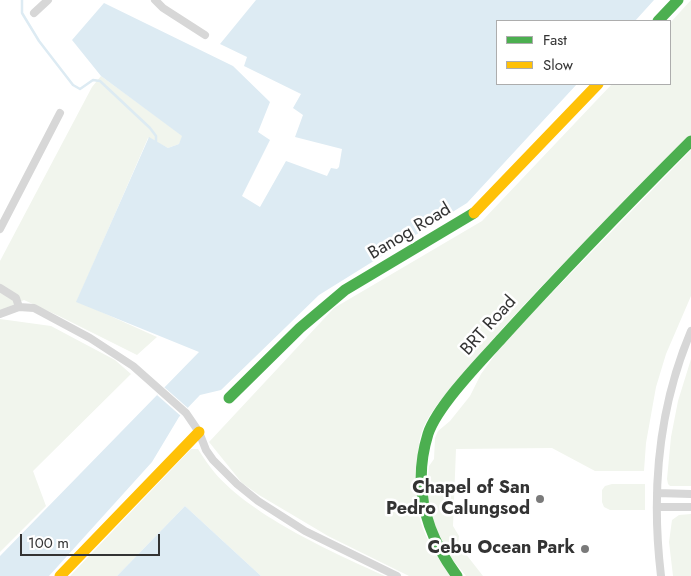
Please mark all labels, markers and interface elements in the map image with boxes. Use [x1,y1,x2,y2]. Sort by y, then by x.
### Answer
legend [496,20,671,85]
text: Fast [543,29,567,51]
text: Slow [543,54,573,76]
street label: Banog Road [365,199,455,265]
street label: BRT Road [457,292,521,360]
place label: Chapel of San Pedro Calungsod [386,478,530,520]
marker: Chapel of San Pedro Calungsod [534,493,546,505]
scale bar [22,524,162,556]
text: 100 m [28,532,69,554]
place label: Cebu Ocean Park [428,538,575,560]
marker: Cebu Ocean Park [579,543,591,555]

